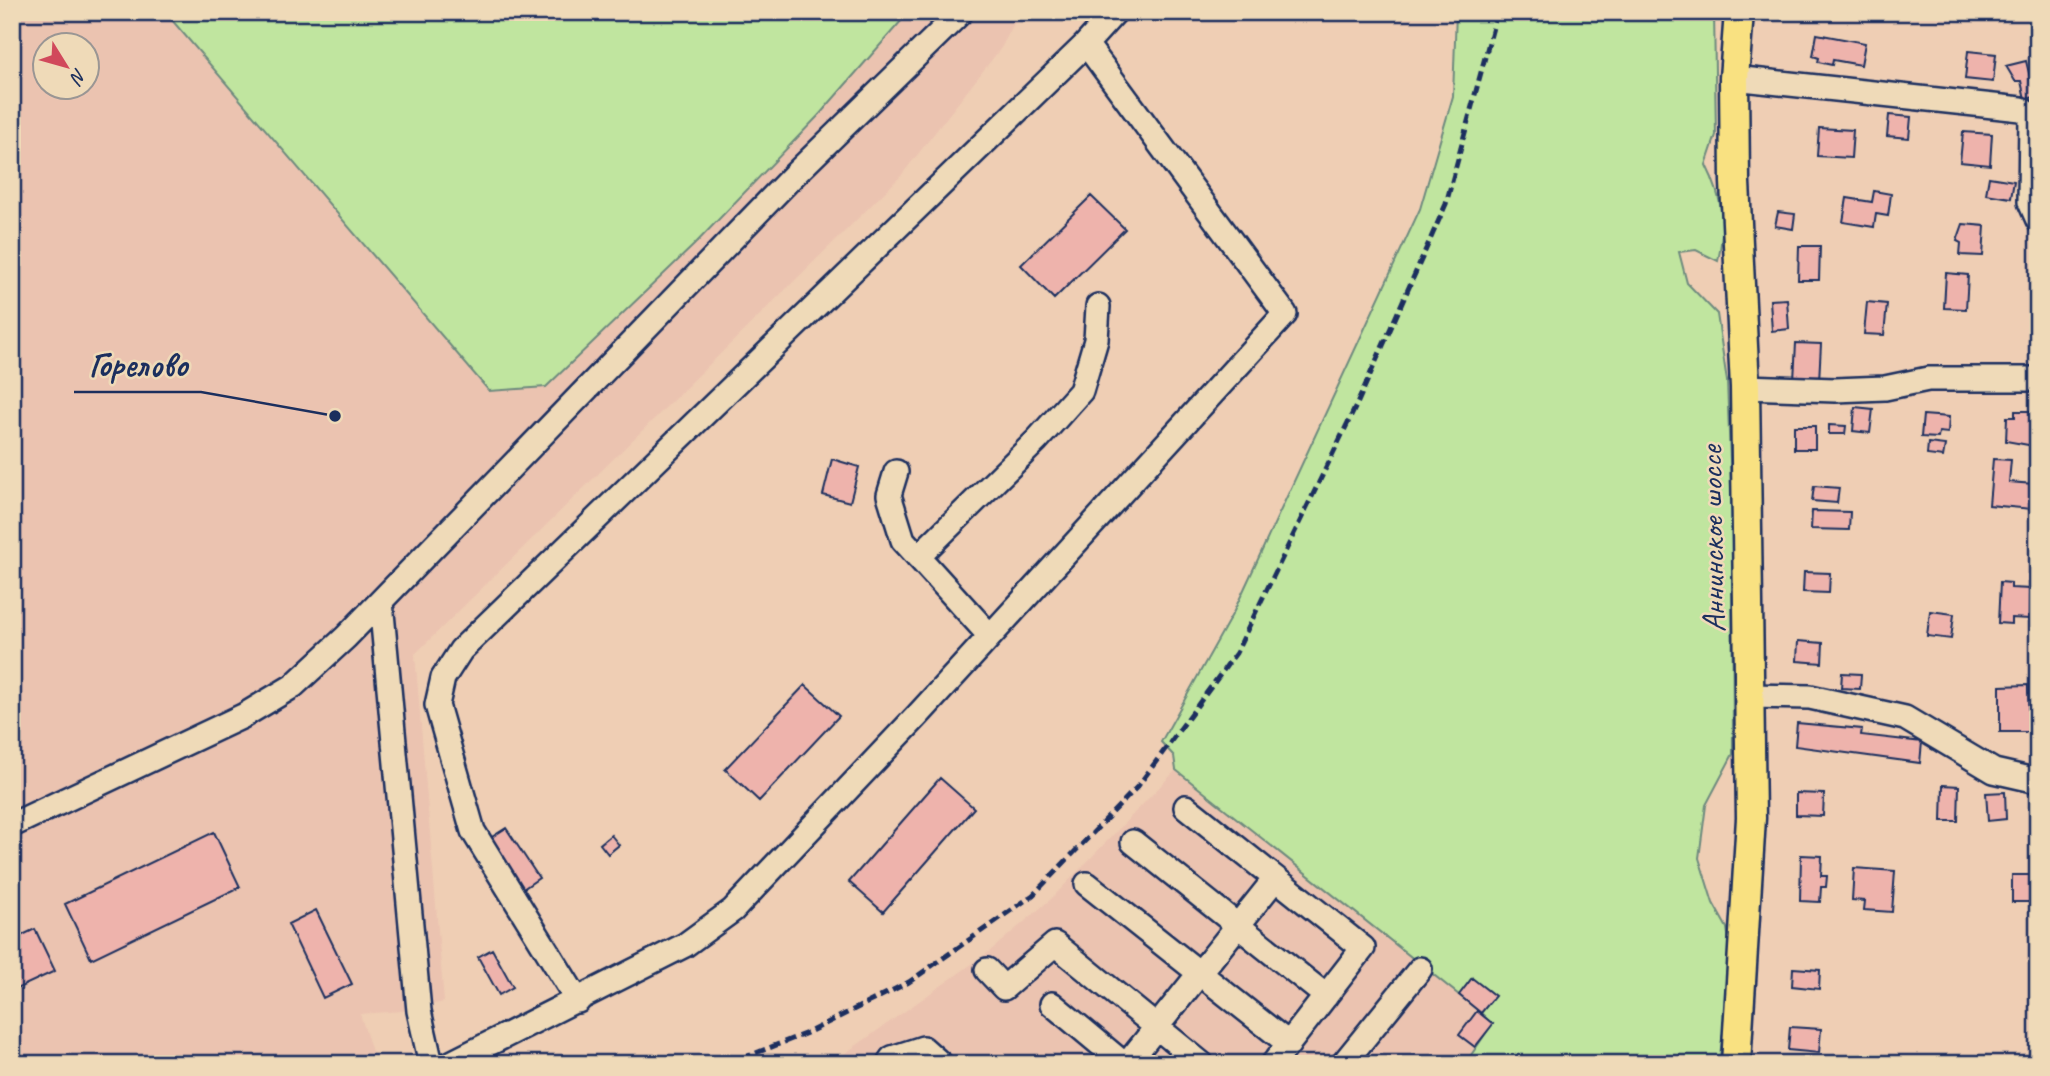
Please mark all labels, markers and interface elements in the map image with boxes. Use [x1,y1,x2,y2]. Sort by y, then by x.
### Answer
north arrow [32,32,102,102]
text: N [64,64,92,90]
callout: Горелово [74,336,201,392]
text: Горелово [89,342,190,387]
street label: Аннинское шоссе [1689,443,1735,633]

